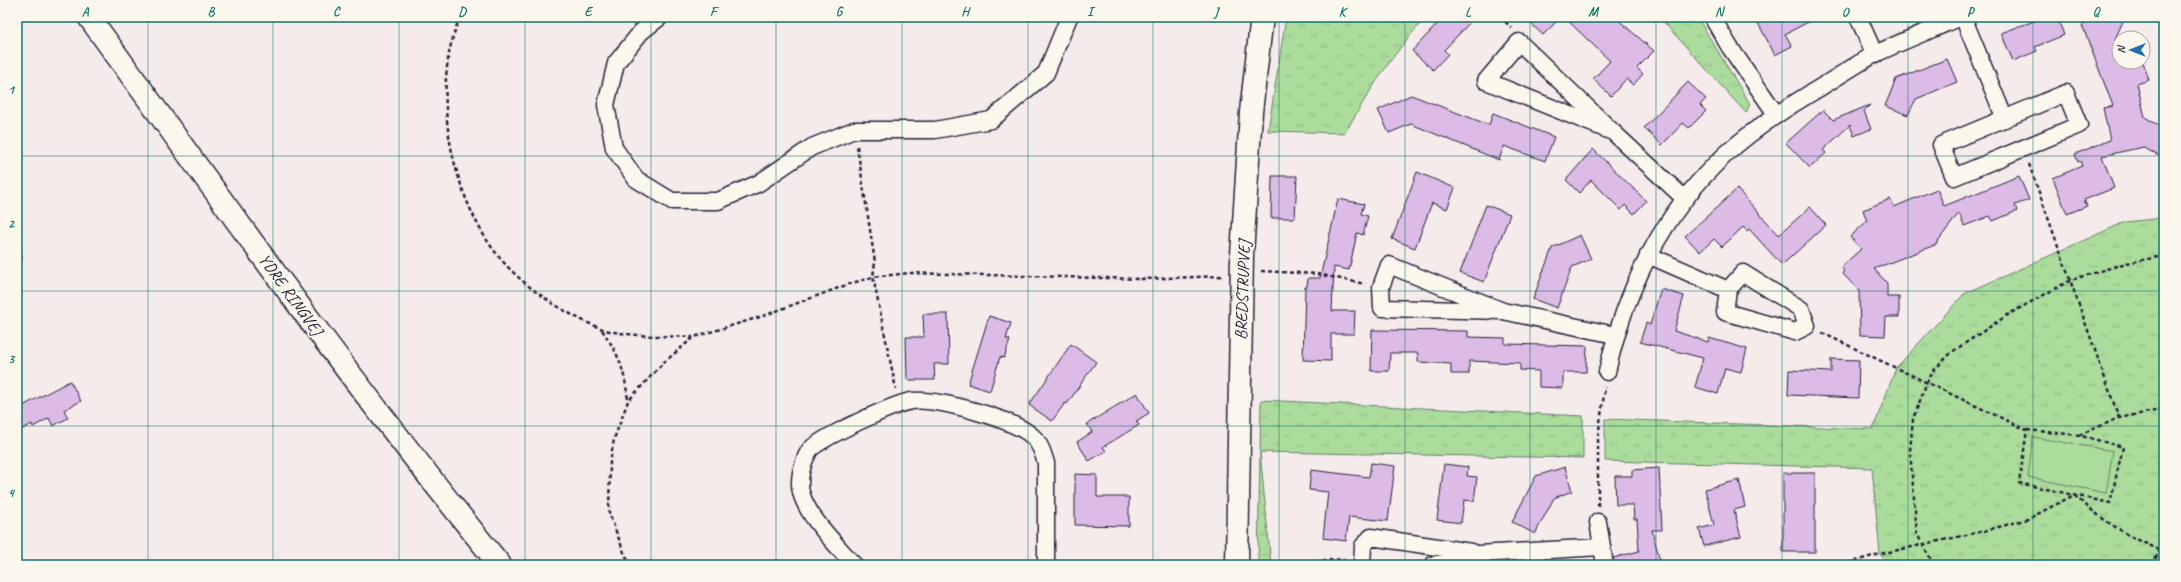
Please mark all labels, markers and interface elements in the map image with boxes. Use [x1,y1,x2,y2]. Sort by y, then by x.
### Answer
text: A [82,4,90,20]
text: B [208,4,216,20]
text: C [333,4,341,20]
text: D [458,4,467,20]
text: E [585,4,594,20]
text: F [710,4,719,20]
text: G [836,4,844,20]
text: H [961,4,971,20]
text: I [1087,4,1096,20]
text: J [1213,4,1220,20]
text: K [1339,4,1349,20]
text: L [1465,4,1472,20]
text: M [1588,4,1599,20]
text: N [1715,4,1726,20]
text: O [1842,4,1851,20]
text: P [1967,4,1976,20]
text: Q [2093,4,2101,20]
north arrow [2111,30,2151,70]
text: N [2114,44,2128,53]
text: 1 [8,82,16,98]
text: 2 [8,216,15,232]
street label: BREDSTRUPVEJ [1230,237,1255,340]
street label: YDRE RINGVEJ [254,249,329,342]
text: 3 [8,351,15,367]
text: 4 [8,485,16,501]

